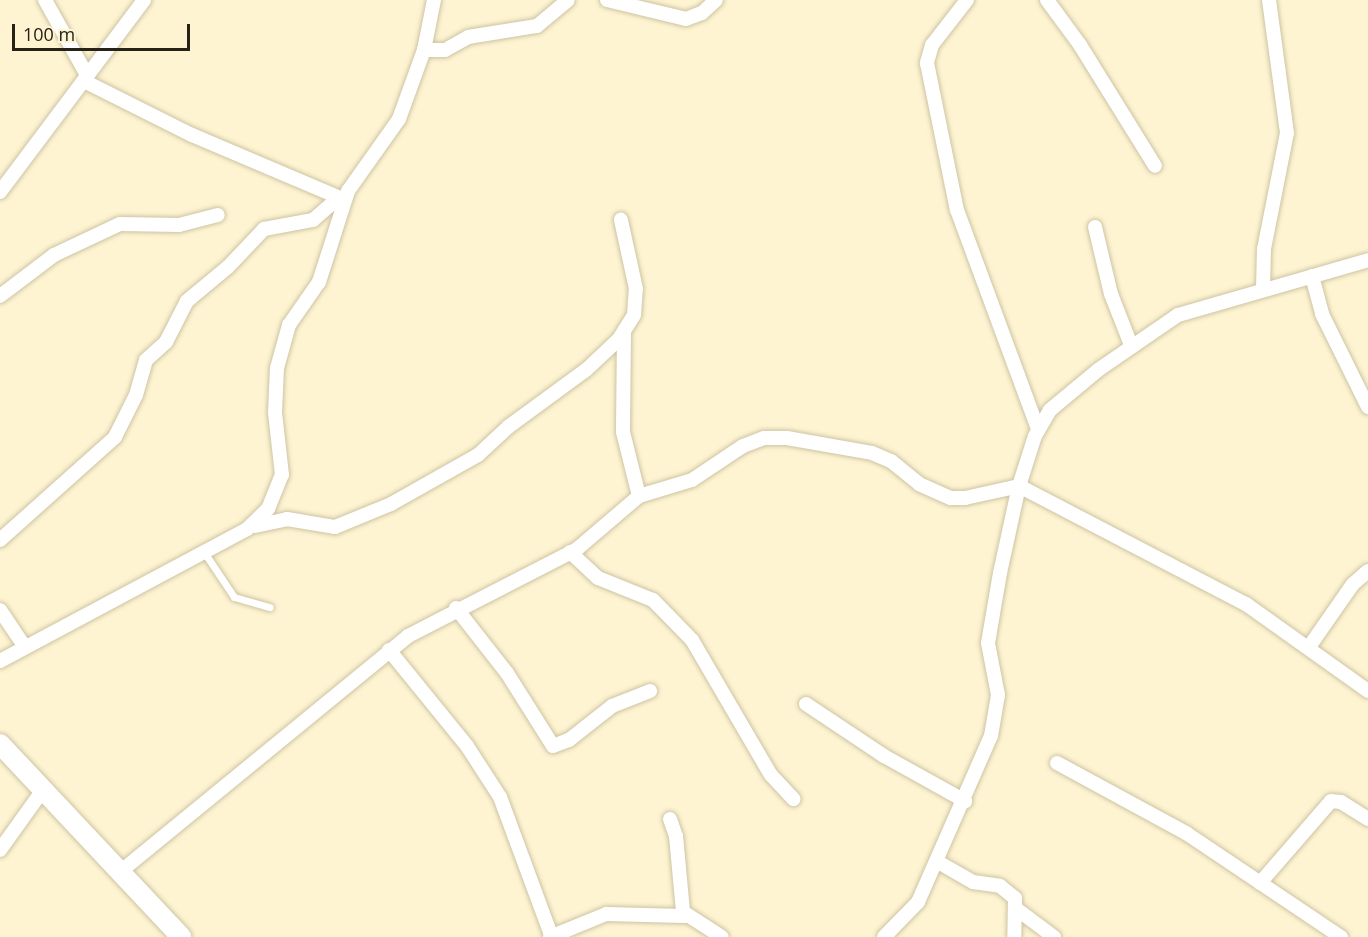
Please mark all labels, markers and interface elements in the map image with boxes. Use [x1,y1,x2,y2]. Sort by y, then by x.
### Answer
scale bar [15,12,194,50]
text: 100 m [23,22,75,46]

